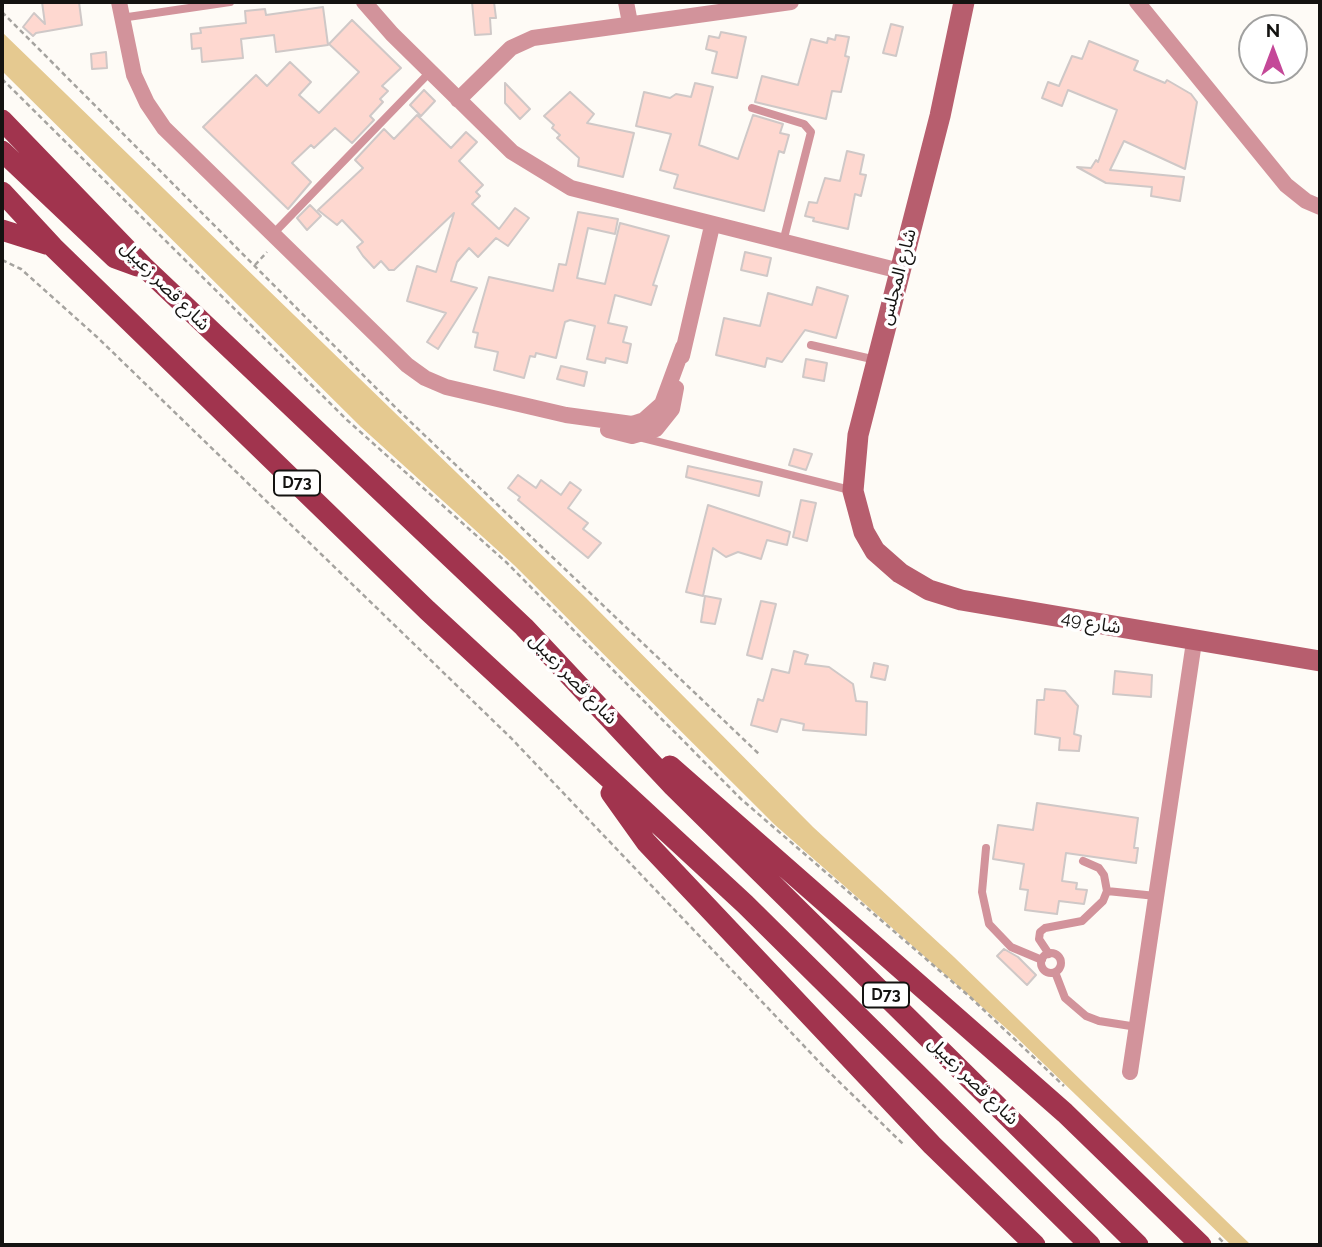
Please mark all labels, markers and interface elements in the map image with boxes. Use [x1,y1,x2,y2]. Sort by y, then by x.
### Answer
north arrow [1238,14,1308,84]
text: N [1266,19,1280,41]
street label: شارع المجلس [875,227,921,327]
street label: شارع قصر زعبيل [116,237,214,335]
road number: D73 [274,470,320,496]
street label: شارع 49 [1060,607,1122,639]
street label: شارع قصر زعبيل [524,629,622,729]
road number: D73 [863,982,909,1007]
street label: شارع قصر زعبيل [923,1032,1023,1130]

